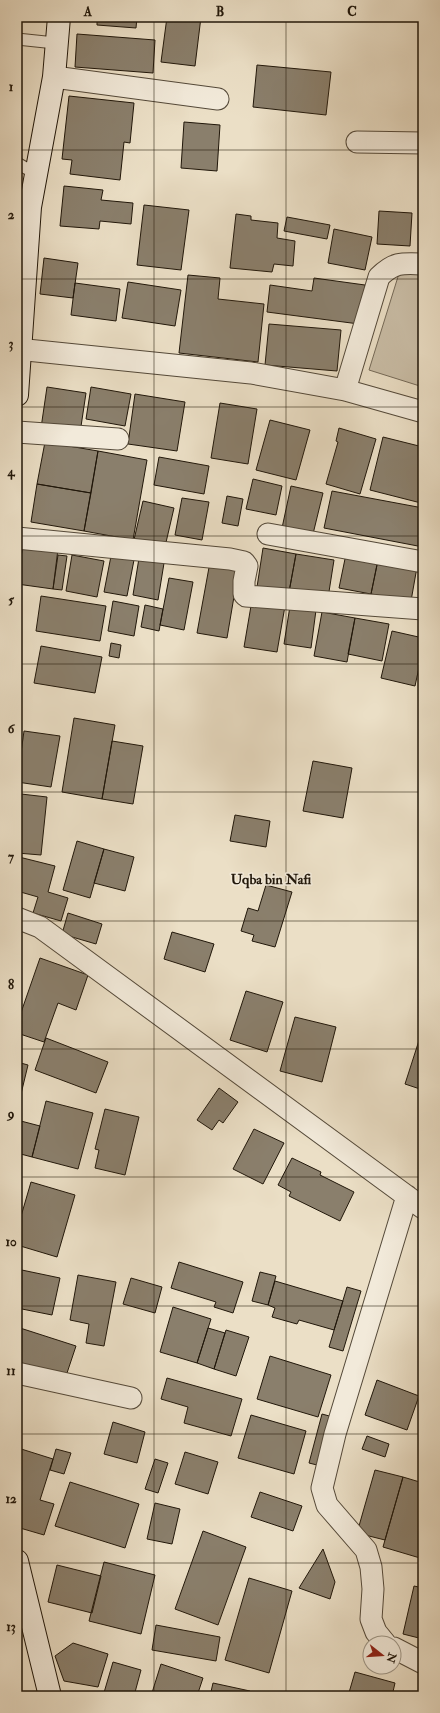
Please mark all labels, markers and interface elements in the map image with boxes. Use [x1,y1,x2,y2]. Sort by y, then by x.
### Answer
text: A [83,4,93,20]
text: B [216,4,224,20]
text: C [347,4,357,20]
text: 1 [9,79,14,95]
text: 2 [8,207,15,223]
text: 3 [9,336,14,352]
text: 4 [6,464,15,480]
text: 5 [8,592,14,608]
text: 6 [8,721,16,737]
text: 7 [8,849,15,865]
district label: Uqba bin Nafi [231,871,312,889]
text: 8 [8,977,14,993]
text: 9 [6,1106,15,1122]
text: 10 [5,1234,17,1250]
text: 11 [6,1363,16,1379]
text: 12 [5,1491,17,1507]
text: 13 [6,1619,16,1635]
north arrow [362,1635,402,1675]
text: N [383,1650,399,1665]

